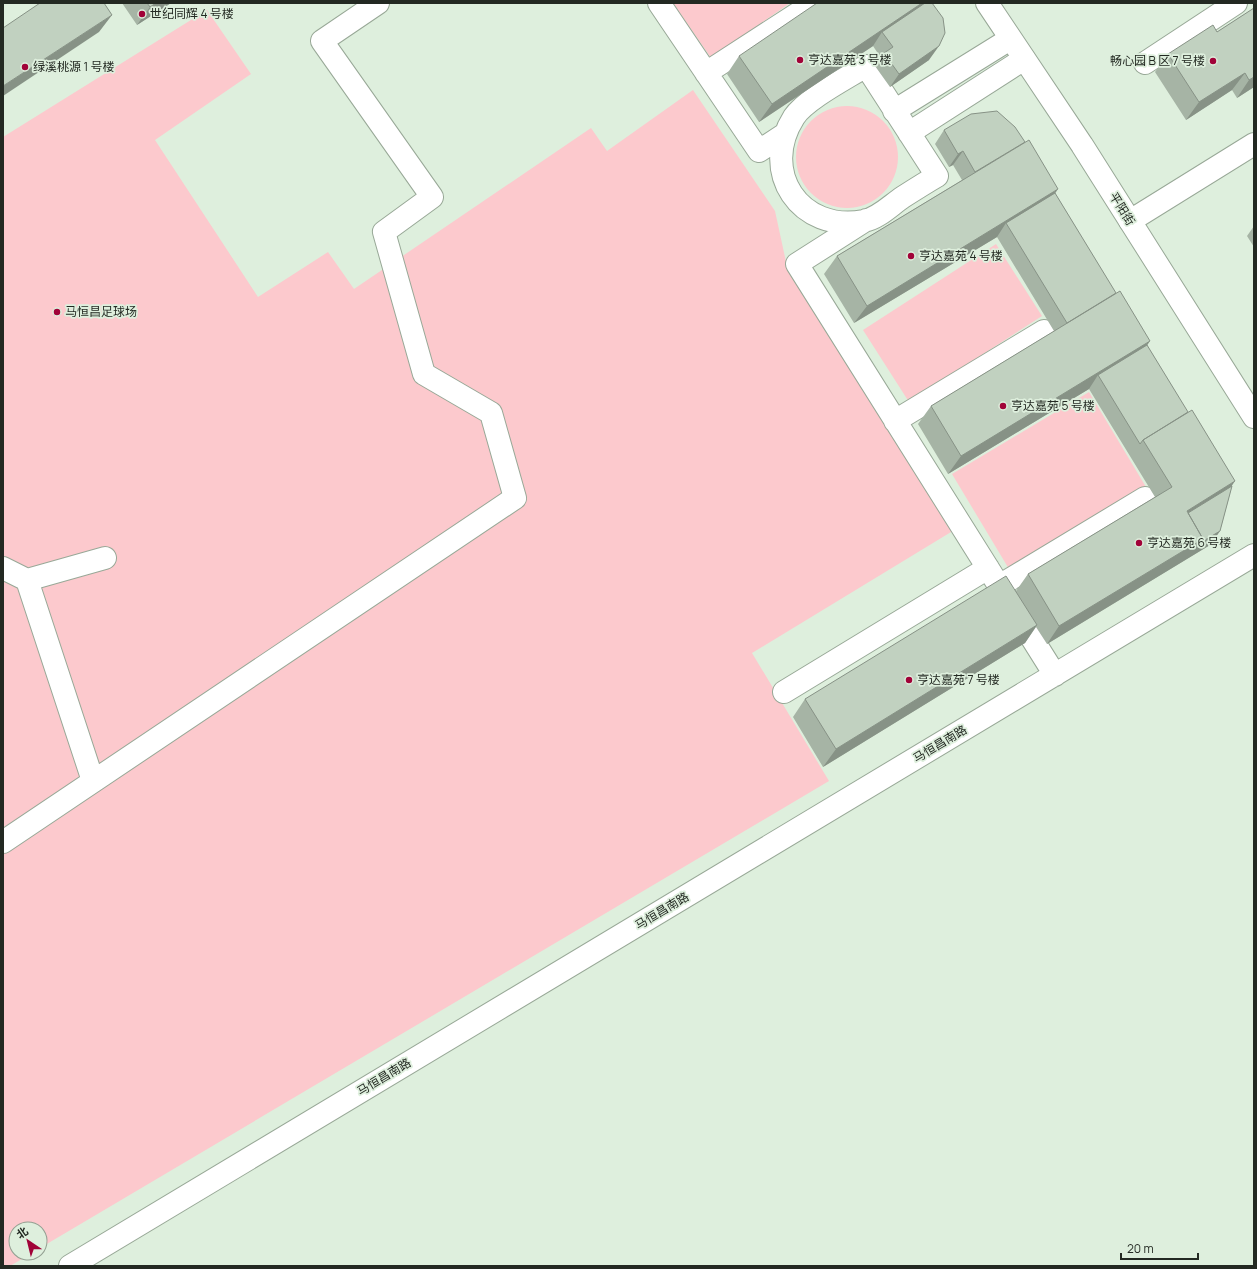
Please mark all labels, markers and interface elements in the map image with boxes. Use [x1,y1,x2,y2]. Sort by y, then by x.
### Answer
place label: 世纪同辉 4 号楼 [150,5,234,22]
marker: 世纪同辉 4 号楼 [137,9,147,19]
place label: 亨达嘉苑 3 号楼 [808,51,891,68]
place label: 畅心园 B 区 7 号楼 [1110,52,1205,69]
marker: 亨达嘉苑 3 号楼 [795,55,805,65]
marker: 畅心园 B 区 7 号楼 [1208,56,1218,66]
place label: 绿溪桃源 1 号楼 [33,58,114,75]
marker: 绿溪桃源 1 号楼 [20,62,30,72]
street label: 平阳街 [1106,189,1139,229]
place label: 亨达嘉苑 4 号楼 [919,247,1003,264]
marker: 亨达嘉苑 4 号楼 [906,251,916,261]
place label: 马恒昌足球场 [65,303,137,320]
marker: 马恒昌足球场 [52,307,62,317]
place label: 亨达嘉苑 5 号楼 [1011,397,1095,414]
marker: 亨达嘉苑 5 号楼 [998,401,1008,411]
place label: 亨达嘉苑 6 号楼 [1147,534,1231,551]
marker: 亨达嘉苑 6 号楼 [1134,538,1144,548]
place label: 亨达嘉苑 7 号楼 [917,671,1000,688]
marker: 亨达嘉苑 7 号楼 [904,675,914,685]
street label: 马恒昌南路 [910,721,970,766]
street label: 马恒昌南路 [632,888,692,933]
street label: 马恒昌南路 [354,1054,414,1099]
north arrow [8,1221,48,1261]
text: 北 [13,1223,31,1242]
scale bar [1121,1235,1198,1261]
text: 20 m [1127,1240,1154,1257]

